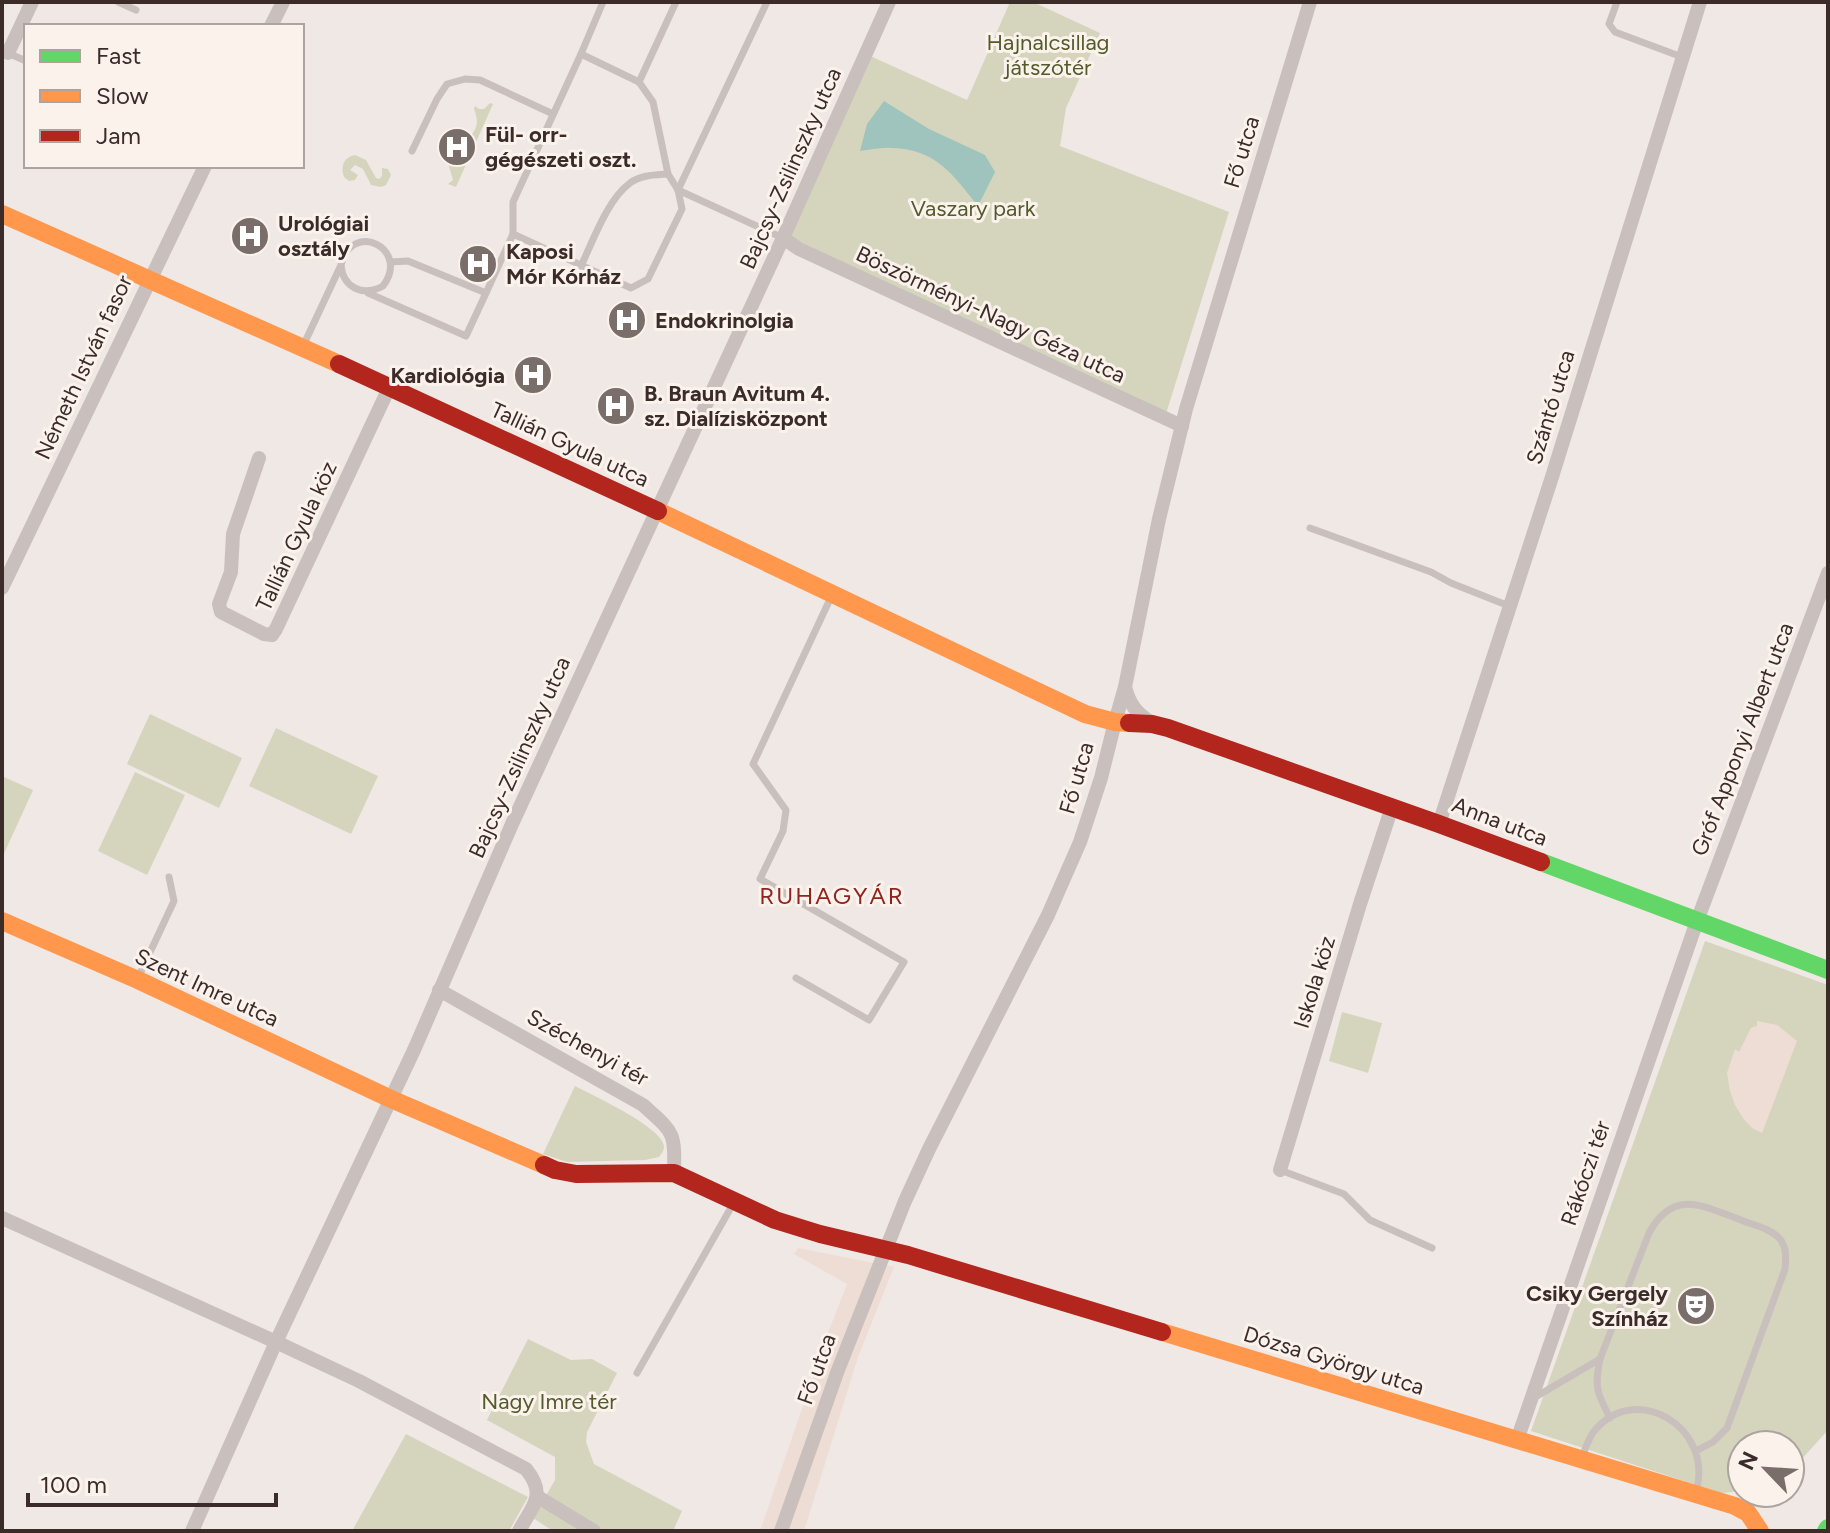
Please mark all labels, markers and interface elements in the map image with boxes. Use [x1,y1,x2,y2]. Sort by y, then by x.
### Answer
legend [24,24,304,168]
park label: Hajnalcsillag játszótér [986,29,1110,81]
text: Fast [96,41,141,70]
street label: Bajcsy-Zsilinszky utca [734,63,847,273]
text: Slow [96,81,149,110]
street label: Fő utca [1218,113,1265,191]
text: Jam [96,121,141,150]
place label: Fül- orr- gégészeti oszt. [485,121,637,173]
hospital icon: Fül- orr- gégészeti oszt. [436,126,478,168]
park label: Vaszary park [911,195,1036,222]
place label: Urológiai osztály [278,210,369,262]
hospital icon: Urológiai osztály [229,215,271,257]
place label: Kaposi Mór Kórház [506,238,621,290]
street label: Böszörményi-Nagy Géza utca [852,240,1130,389]
hospital icon: Kaposi Mór Kórház [457,243,499,285]
street label: Németh István fasor [29,270,138,464]
hospital icon: Endokrinolgia [606,299,648,341]
place label: Endokrinolgia [655,307,794,334]
street label: Szántó utca [1520,347,1581,467]
hospital icon: Kardiológia [512,354,554,396]
place label: Kardiológia [390,362,505,389]
place label: B. Braun Avitum 4. sz. Dialízisközpont [644,380,830,432]
hospital icon: B. Braun Avitum 4. sz. Dialízisközpont [595,385,637,427]
street label: Tallián Gyula utca [486,396,653,493]
street label: Tallián Gyula köz [250,457,343,615]
street label: Gróf Apponyi Albert utca [1685,619,1799,860]
street label: Bajcsy-Zsilinszky utca [463,652,576,862]
street label: Fő utca [1053,739,1100,817]
street label: Anna utca [1448,791,1551,852]
district label: RUHAGYÁR [759,881,905,910]
street label: Iskola köz [1288,933,1341,1031]
street label: Szent Imre utca [131,942,283,1033]
street label: Széchenyi tér [522,1003,654,1092]
street label: Rákóczi tér [1555,1117,1616,1229]
place label: Csiky Gergely Színház [1526,1280,1668,1332]
theatre icon: Csiky Gergely Színház [1675,1285,1717,1327]
street label: Dózsa György utca [1240,1320,1427,1401]
street label: Fő utca [791,1330,842,1408]
park label: Nagy Imre tér [481,1388,617,1415]
north arrow [1726,1429,1806,1509]
text: N [1732,1447,1764,1474]
scale bar [28,1457,276,1507]
text: 100 m [40,1470,107,1499]

